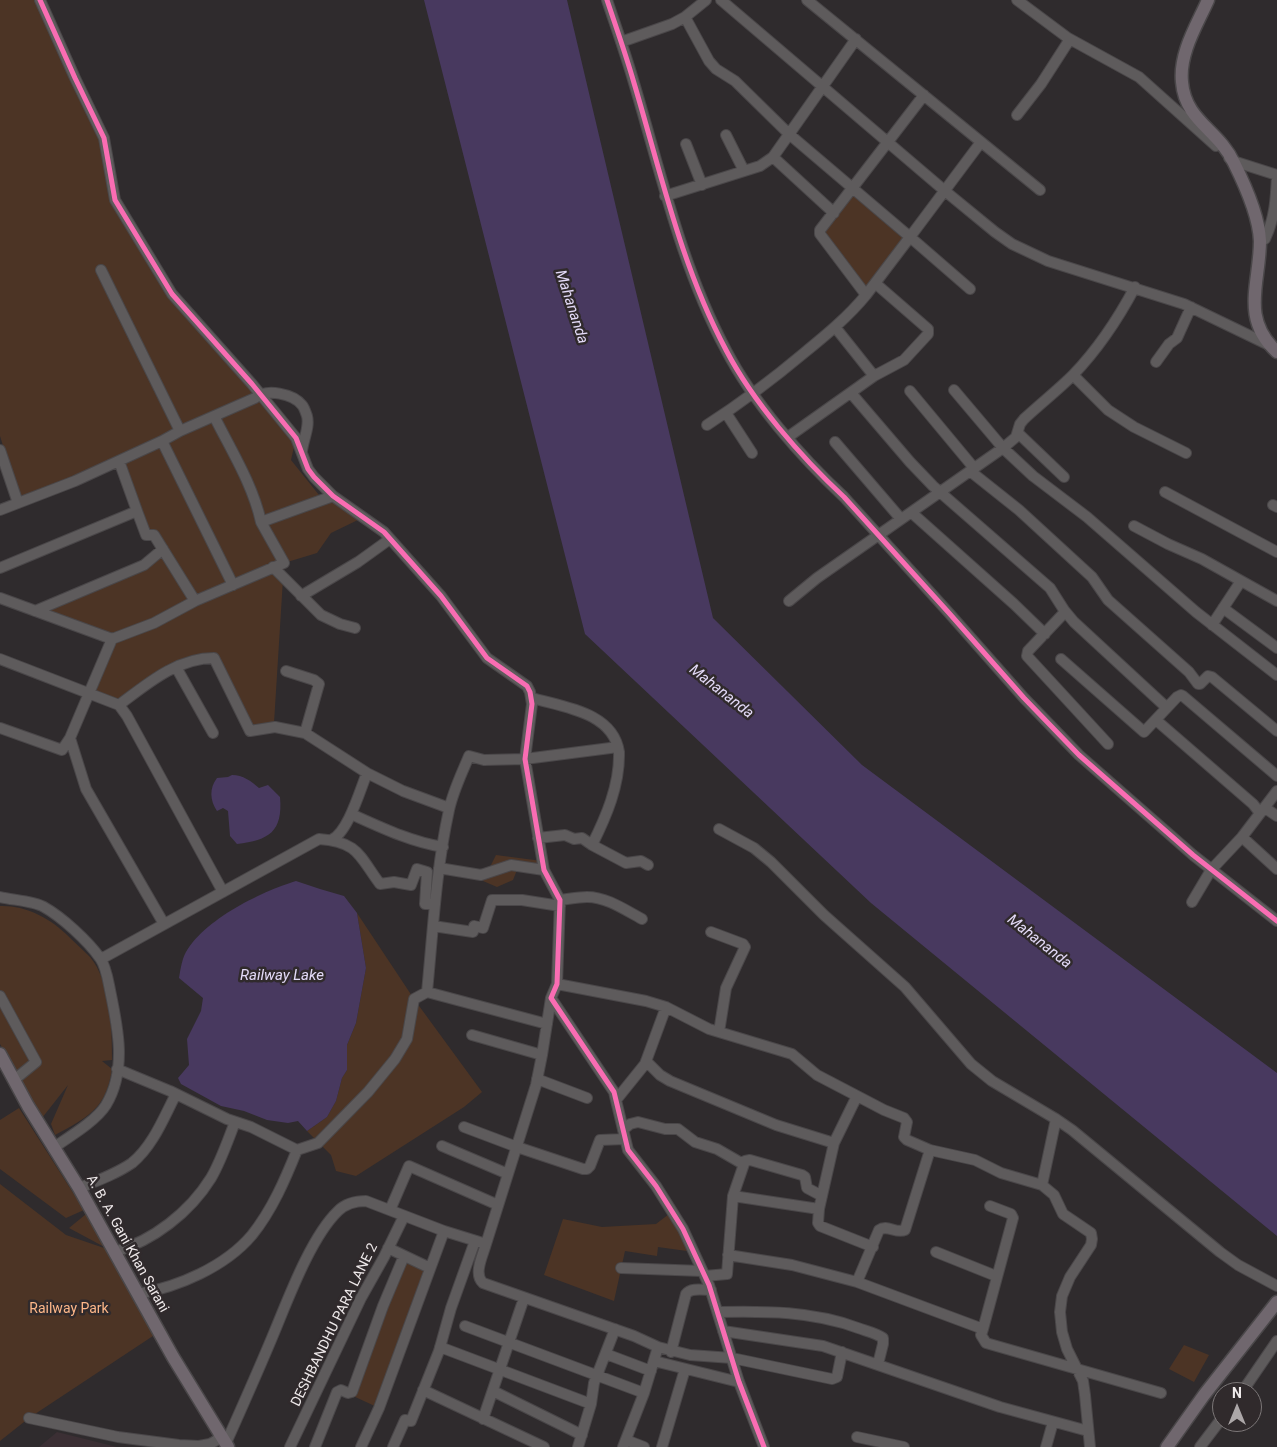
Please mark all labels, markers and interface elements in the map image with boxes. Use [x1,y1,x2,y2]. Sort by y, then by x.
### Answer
water label: Mahananda [551,268,591,346]
water label: Mahananda [685,661,757,723]
water label: Mahananda [1003,911,1075,973]
water label: Railway Lake [240,967,324,985]
street label: A. B. A. Gani Khan Sarani [82,1172,172,1316]
street label: DESHBANDHU PARA LANE 2 [288,1241,382,1409]
park label: Railway Park [29,1301,109,1317]
north arrow [1212,1382,1262,1432]
text: N [1232,1385,1242,1401]

